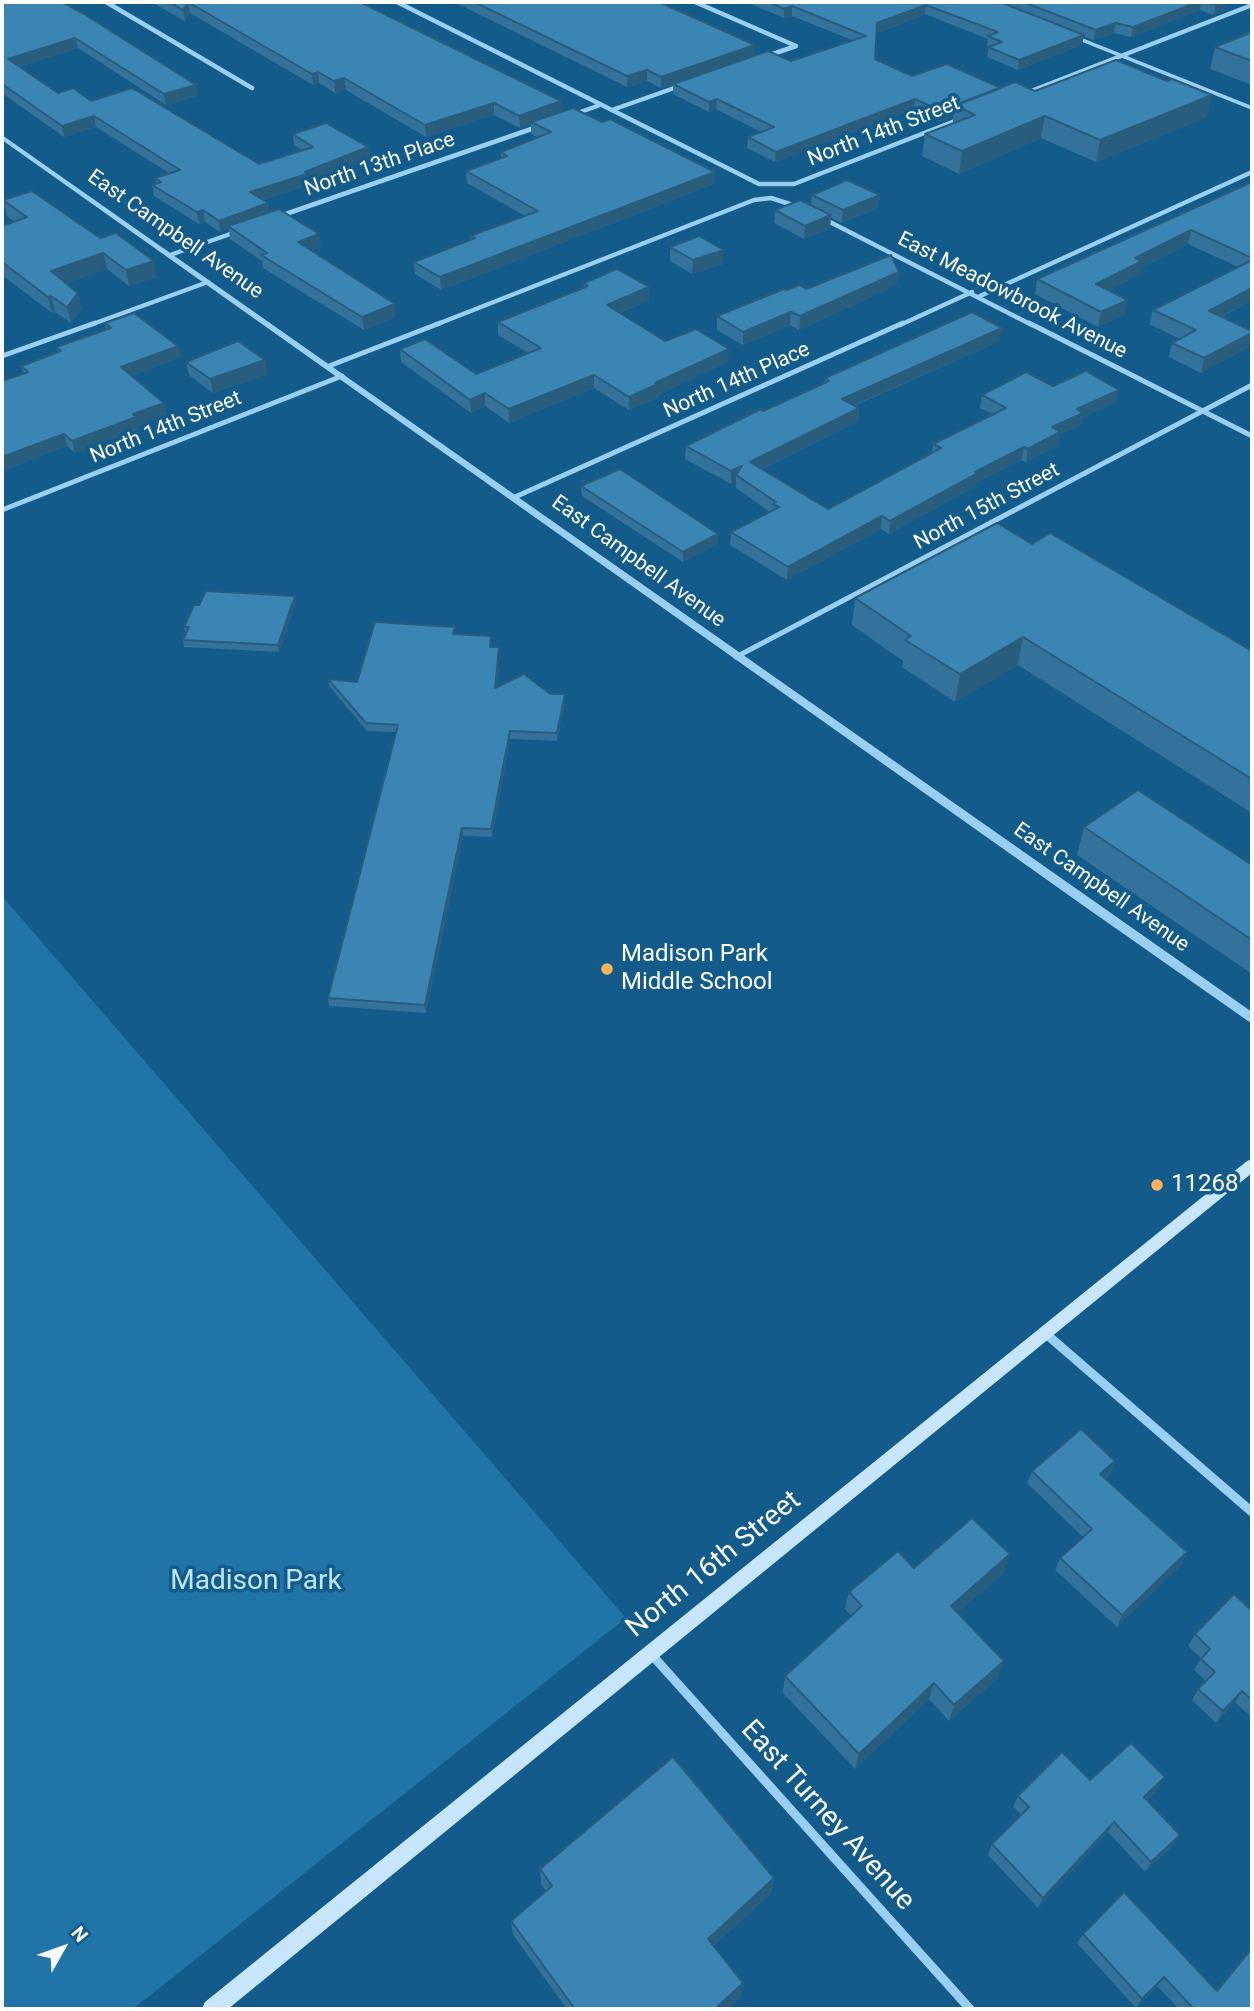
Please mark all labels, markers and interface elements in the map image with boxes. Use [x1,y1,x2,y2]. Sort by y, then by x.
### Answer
street label: North 14th Street [804,91,964,173]
street label: North 13th Place [301,127,459,203]
street label: East Campbell Avenue [82,165,268,305]
street label: East Meadowbrook Avenue [893,227,1131,365]
street label: North 14th Place [660,337,814,425]
street label: North 14th Street [87,386,245,470]
street label: North 15th Street [910,458,1064,556]
street label: East Campbell Avenue [546,491,730,633]
street label: East Campbell Avenue [1008,818,1194,958]
place label: Madison Park Middle School [621,941,773,997]
marker: Madison Park Middle School [599,961,615,977]
place label: 11268 [1171,1171,1238,1199]
marker: 11268 [1149,1177,1165,1193]
street label: North 16th Street [620,1484,808,1646]
park label: Madison Park [170,1565,342,1599]
street label: East Turney Avenue [733,1714,921,1918]
north arrow [28,1913,98,1983]
text: N [66,1922,93,1947]

